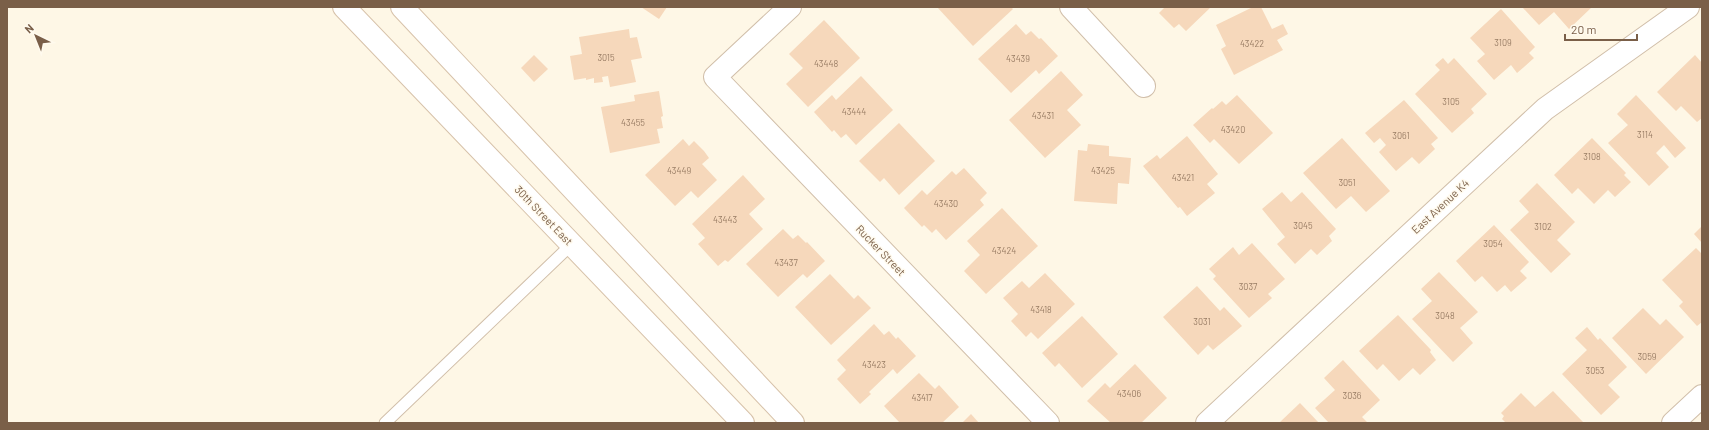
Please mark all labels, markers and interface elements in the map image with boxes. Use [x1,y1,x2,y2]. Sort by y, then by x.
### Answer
north arrow [16,16,56,56]
scale bar [1565,16,1637,42]
text: N [22,21,36,36]
text: 20 m [1571,22,1597,36]
house number: 3109 [1494,37,1512,48]
house number: 43422 [1240,38,1264,49]
house number: 3015 [597,52,615,63]
house number: 43439 [1006,53,1030,64]
house number: 43448 [814,58,838,69]
house number: 3105 [1442,96,1460,107]
house number: 43444 [842,106,866,117]
house number: 43431 [1032,110,1054,121]
house number: 43455 [621,117,645,128]
house number: 43420 [1221,124,1245,135]
house number: 3114 [1637,129,1653,140]
house number: 3061 [1392,130,1410,141]
house number: 3108 [1583,151,1601,162]
house number: 43449 [667,165,691,176]
house number: 43425 [1091,165,1115,176]
house number: 43421 [1172,172,1194,183]
street label: East Avenue K4 [1409,176,1471,236]
house number: 3051 [1338,177,1356,188]
street label: 30th Street East [512,182,576,248]
house number: 43430 [934,198,958,209]
house number: 43443 [713,214,737,225]
house number: 3045 [1293,220,1313,231]
house number: 3102 [1534,221,1552,232]
street label: Rucker Street [853,222,909,278]
house number: 3054 [1483,238,1503,249]
house number: 43424 [992,245,1016,256]
house number: 43437 [774,257,798,268]
house number: 3037 [1239,281,1258,292]
house number: 43418 [1030,304,1052,315]
house number: 3048 [1435,310,1455,321]
house number: 3031 [1193,316,1211,327]
house number: 3059 [1637,351,1657,362]
house number: 43423 [862,359,886,370]
house number: 3053 [1586,365,1605,376]
house number: 43406 [1117,388,1141,399]
house number: 3036 [1343,390,1362,401]
house number: 43417 [911,392,933,403]

